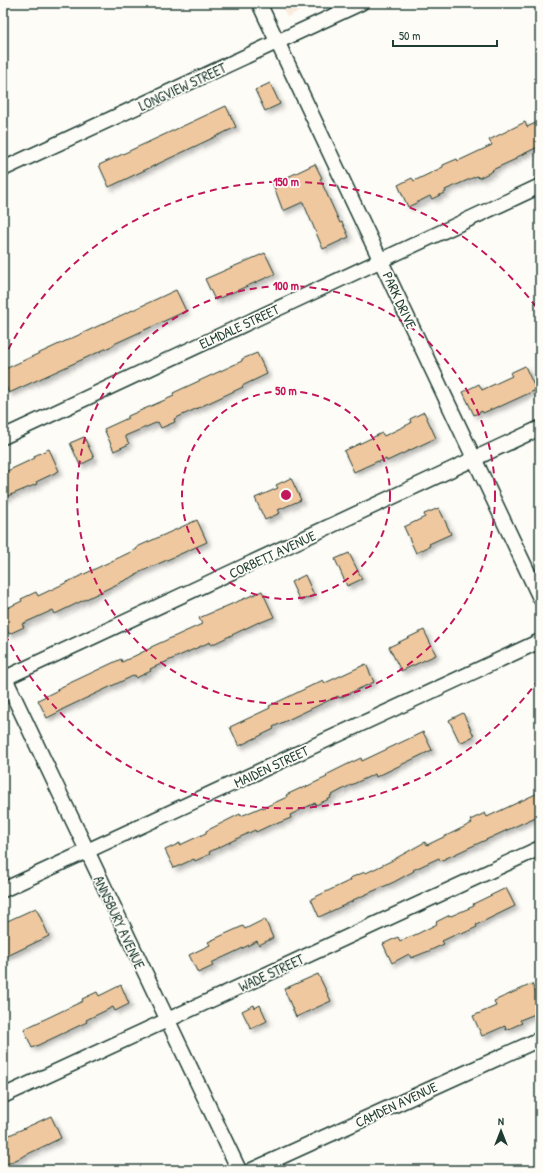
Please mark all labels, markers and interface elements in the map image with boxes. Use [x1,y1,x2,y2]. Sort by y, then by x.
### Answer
scale bar [393,22,497,48]
text: 50 m [399,27,420,44]
street label: LONGVIEW STREET [135,57,229,115]
text: 150 m [273,173,299,190]
street label: PARK DRIVE [379,268,421,332]
text: 100 m [273,277,299,294]
street label: ELMDALE STREET [196,299,282,353]
text: 50 m [275,382,297,399]
centre of rings [279,488,293,502]
street label: CORBETT AVENUE [226,526,318,582]
street label: MAIDEN STREET [231,740,312,792]
street label: ANNSBURY AVENUE [90,872,150,972]
street label: WADE STREET [235,948,307,995]
street label: CAMDEN AVENUE [352,1077,440,1131]
north arrow [481,1111,521,1151]
text: N [498,1114,504,1128]

